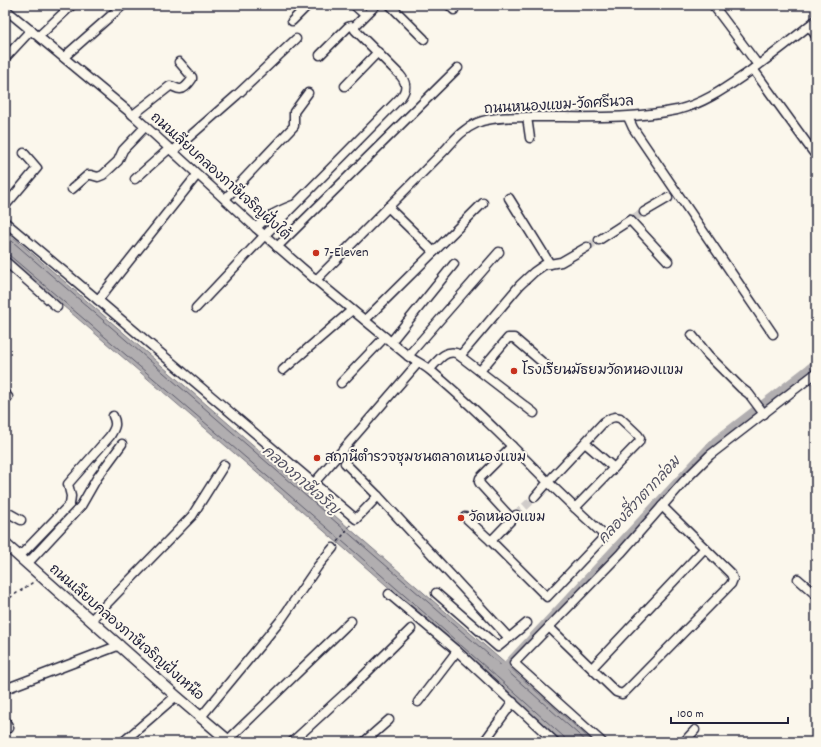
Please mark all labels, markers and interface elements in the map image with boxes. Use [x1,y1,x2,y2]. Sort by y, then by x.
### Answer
street label: ถนนหนองแขม-วัดศรีนวล [484,92,634,120]
street label: ถนนเลียบคลองภาษีเจริญฝั่งใต้ [145,105,298,246]
place label: 7-Eleven [324,243,368,263]
marker: 7-Eleven [311,248,321,258]
place label: โรงเรียนมัธยมวัดหนองแขม [522,360,683,381]
marker: โรงเรียนมัธยมวัดหนองแขม [509,366,519,376]
water label: คลองภาษีเจริญ [256,440,345,522]
place label: สถานีตำรวจชุมชนตลาดหนองแขม [325,448,526,468]
water label: คลองสี่วาตากล่อม [590,448,687,550]
marker: สถานีตำรวจชุมชนตลาดหนองแขม [312,453,322,463]
place label: วัดหนองแขม [469,508,545,528]
marker: วัดหนองแขม [456,513,466,523]
street label: ถนนเลียบคลองภาษีเจริญฝั่งเหนือ [44,557,211,706]
scale bar [671,699,788,725]
text: 100 m [677,706,704,723]

